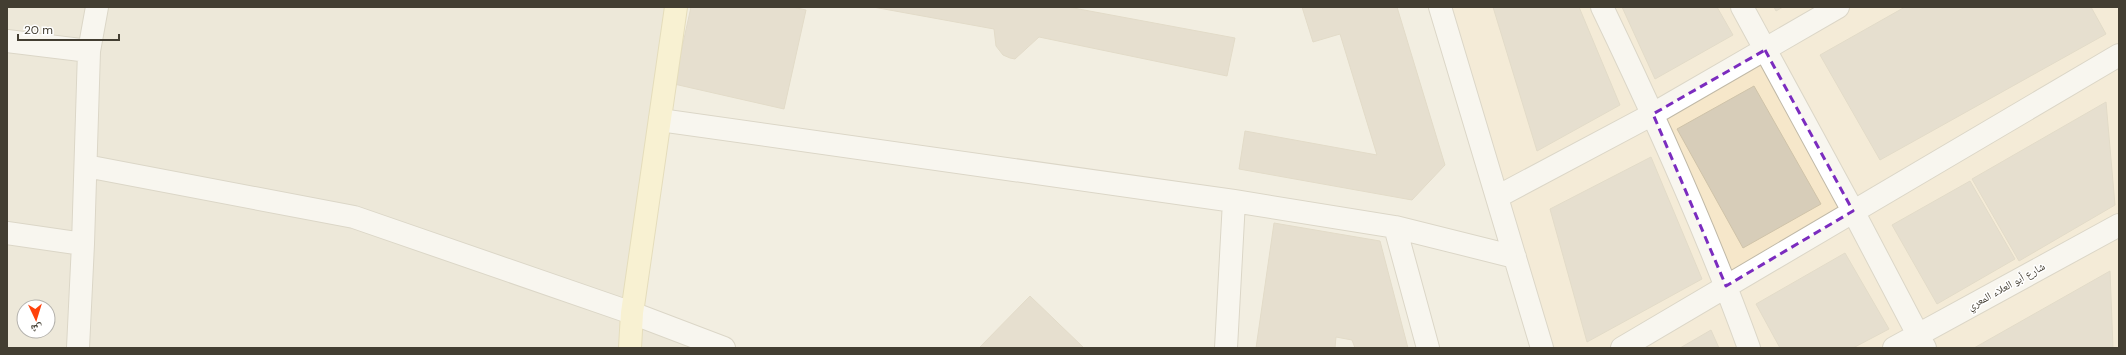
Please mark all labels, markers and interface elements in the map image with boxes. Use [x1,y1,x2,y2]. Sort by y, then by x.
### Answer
scale bar [18,16,119,42]
text: 20 m [24,22,53,38]
street label: شارع أبو العلاء المعري [1965,259,2048,315]
north arrow [16,299,56,339]
text: ش [30,321,43,336]

